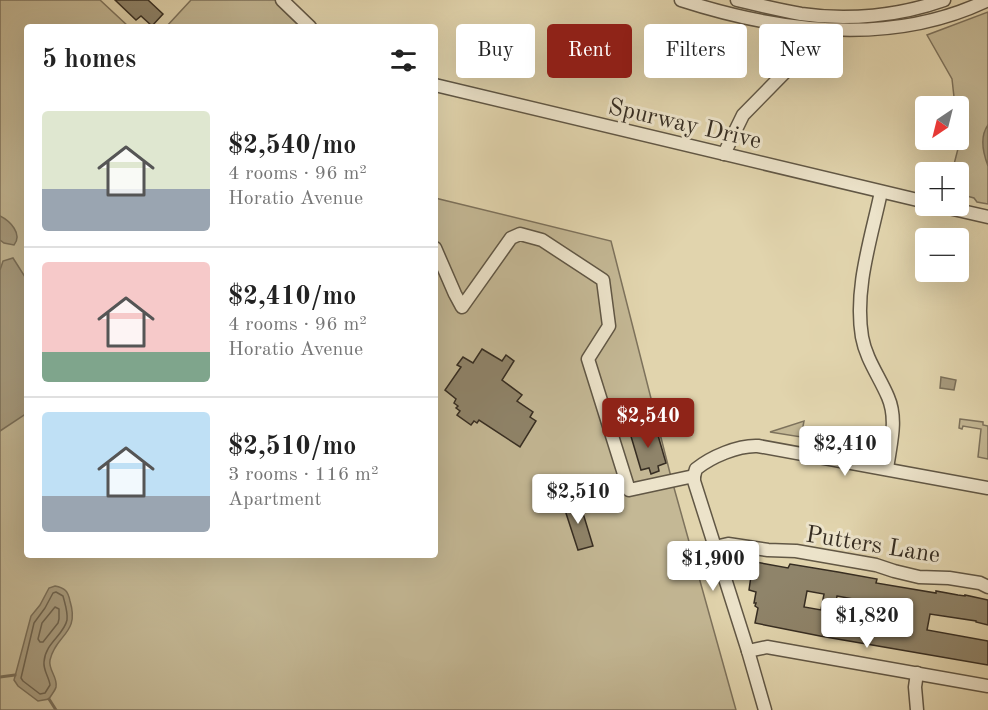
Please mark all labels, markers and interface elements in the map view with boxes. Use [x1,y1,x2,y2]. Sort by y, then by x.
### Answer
chip: Buy [456,24,535,78]
chip: Rent [547,24,632,78]
chip: Filters [644,24,747,78]
chip: New [759,24,843,78]
icon: filters [387,44,420,77]
text: 5 homes [42,47,136,73]
street label: Spurway Drive [606,96,763,154]
north arrow [915,96,969,150]
map controls [915,96,969,282]
text: $2,540/mo [228,133,356,159]
icon: home [90,135,162,207]
button: + [915,162,969,216]
text: 4 rooms · 96 m² [228,164,367,184]
text: Horatio Avenue [228,189,363,209]
button: − [915,228,969,282]
text: $2,410/mo [228,284,356,310]
icon: home [90,286,162,358]
text: 4 rooms · 96 m² [228,315,367,335]
text: Horatio Avenue [228,340,363,360]
pin: $2,540 [599,398,697,449]
text: $2,540 [616,407,680,427]
pin: $2,410 [796,426,894,477]
text: $2,510/mo [228,434,356,460]
text: $2,410 [813,435,877,455]
icon: home [90,436,162,508]
text: 3 rooms · 116 m² [228,465,378,485]
pin: $2,510 [529,474,627,525]
text: $2,510 [546,483,610,503]
text: Apartment [228,490,322,510]
street label: Putters Lane [804,523,942,568]
pin: $1,900 [664,541,762,592]
text: $1,900 [681,550,745,570]
pin: $1,820 [818,598,916,649]
text: $1,820 [835,607,899,627]

